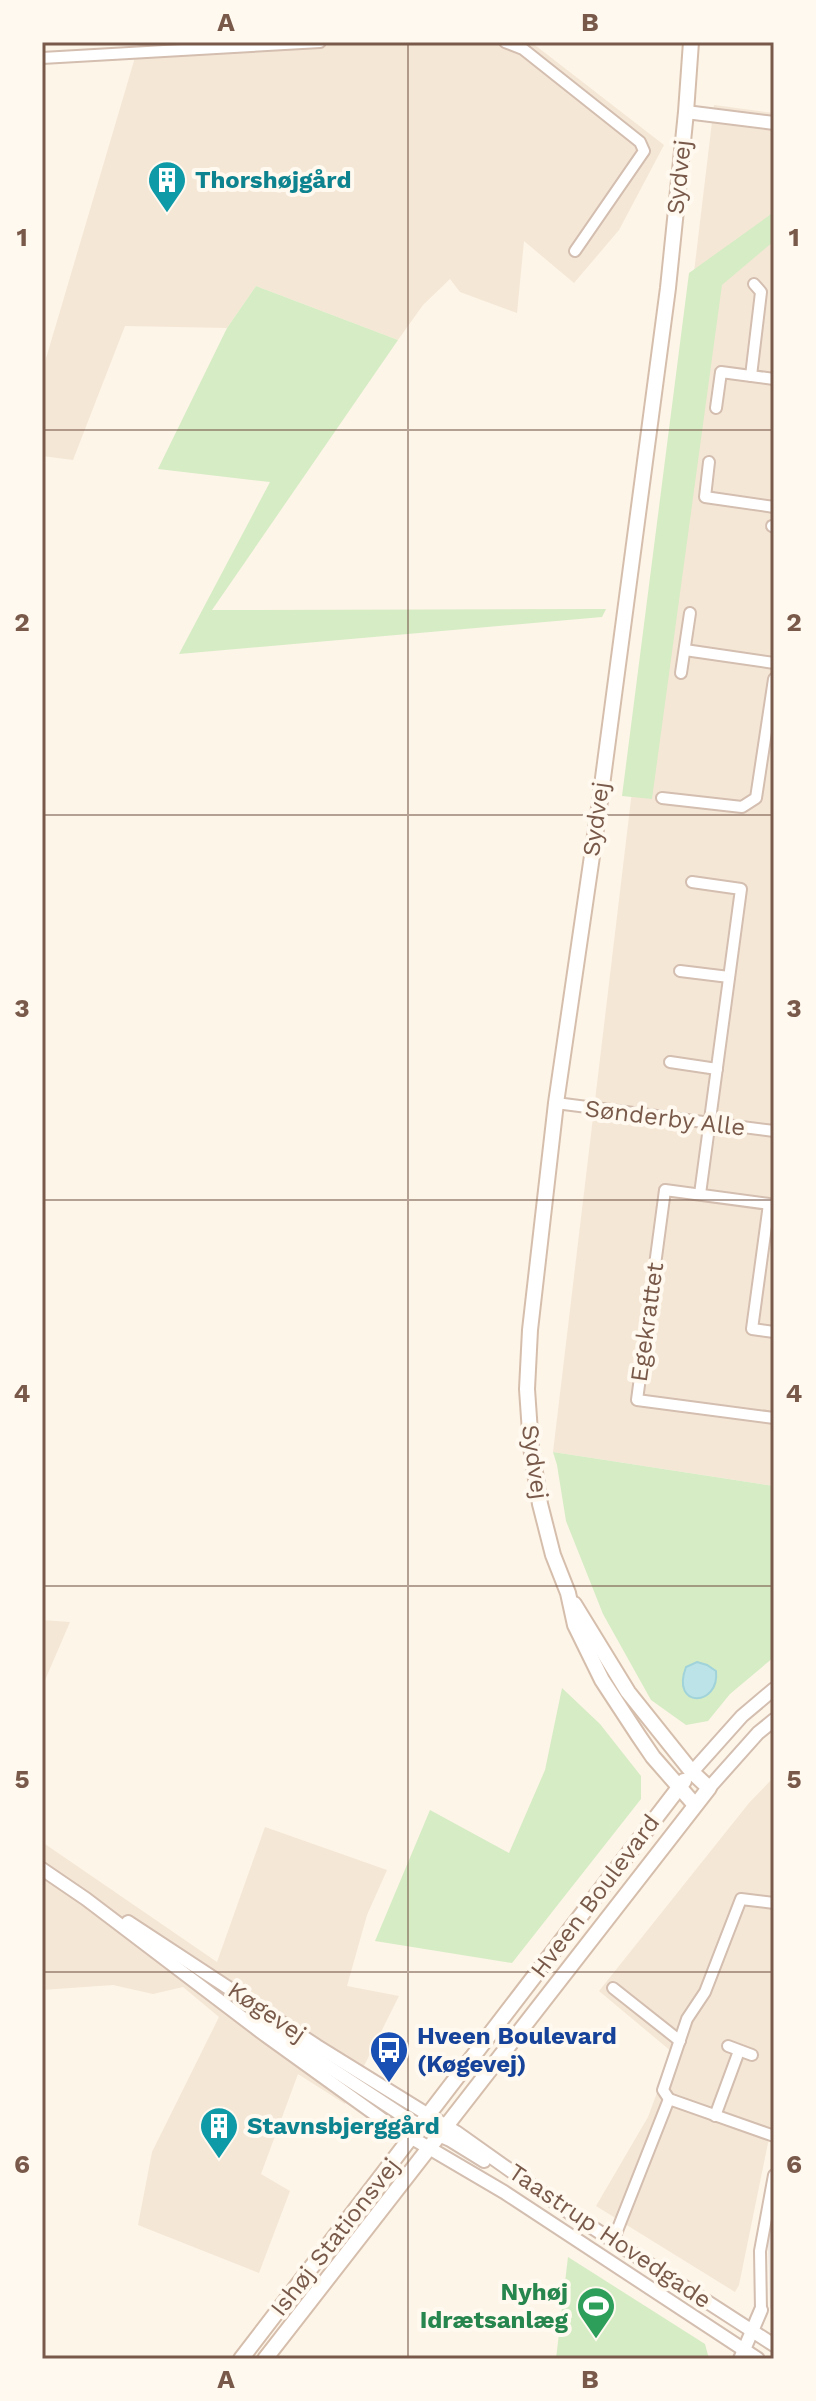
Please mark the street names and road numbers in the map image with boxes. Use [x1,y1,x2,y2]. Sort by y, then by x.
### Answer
street label: Sydvej [661,138,697,216]
street label: Sydvej [577,780,615,858]
street label: Sønderby Alle [583,1094,747,1142]
street label: Egekrattet [625,1261,669,1383]
street label: Sydvej [516,1423,554,1501]
street label: Hveen Boulevard [525,1809,665,1983]
street label: Køgevej [223,1976,311,2048]
street label: Ishøj Stationsvej [265,2152,405,2322]
street label: Taastrup Hovedgade [503,2158,717,2314]

